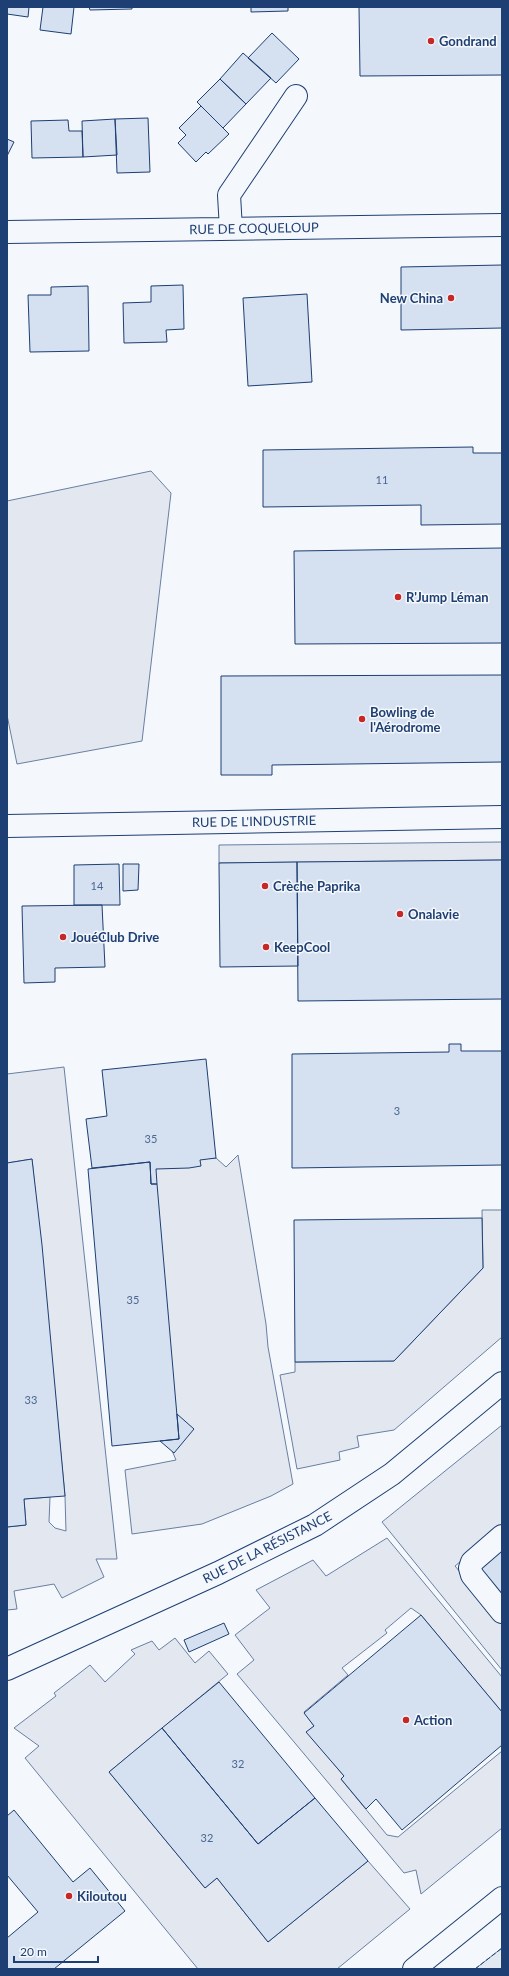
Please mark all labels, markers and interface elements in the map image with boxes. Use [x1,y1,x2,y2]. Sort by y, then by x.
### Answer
place label: Gondrand [439,33,497,49]
marker: Gondrand [426,36,436,46]
street label: RUE DE COQUELOUP [189,219,319,237]
place label: New China [380,290,443,306]
marker: New China [446,293,456,303]
house number: 11 [376,473,388,486]
place label: R'Jump Léman [406,589,489,605]
marker: R'Jump Léman [393,592,403,602]
place label: Bowling de l'Aérodrome [370,704,441,735]
marker: Bowling de l'Aérodrome [357,714,367,724]
street label: RUE DE L'INDUSTRIE [192,812,316,830]
place label: Crèche Paprika [273,878,360,894]
house number: 14 [91,879,104,892]
marker: Crèche Paprika [260,881,270,891]
place label: Onalavie [408,906,459,922]
marker: Onalavie [395,909,405,919]
place label: JouéClub Drive [71,929,159,945]
marker: JouéClub Drive [58,932,68,942]
place label: KeepCool [274,939,330,955]
marker: KeepCool [261,942,271,952]
house number: 3 [394,1104,400,1117]
house number: 35 [145,1132,157,1145]
house number: 35 [127,1293,139,1306]
house number: 33 [25,1393,37,1406]
street label: RUE DE LA RÉSISTANCE [200,1507,334,1587]
place label: Action [413,1712,452,1728]
marker: Action [401,1715,411,1725]
house number: 32 [232,1757,244,1770]
house number: 32 [201,1831,213,1844]
place label: Kiloutou [77,1888,127,1904]
marker: Kiloutou [64,1891,74,1901]
scale bar [14,1938,98,1964]
text: 20 m [20,1944,47,1959]

